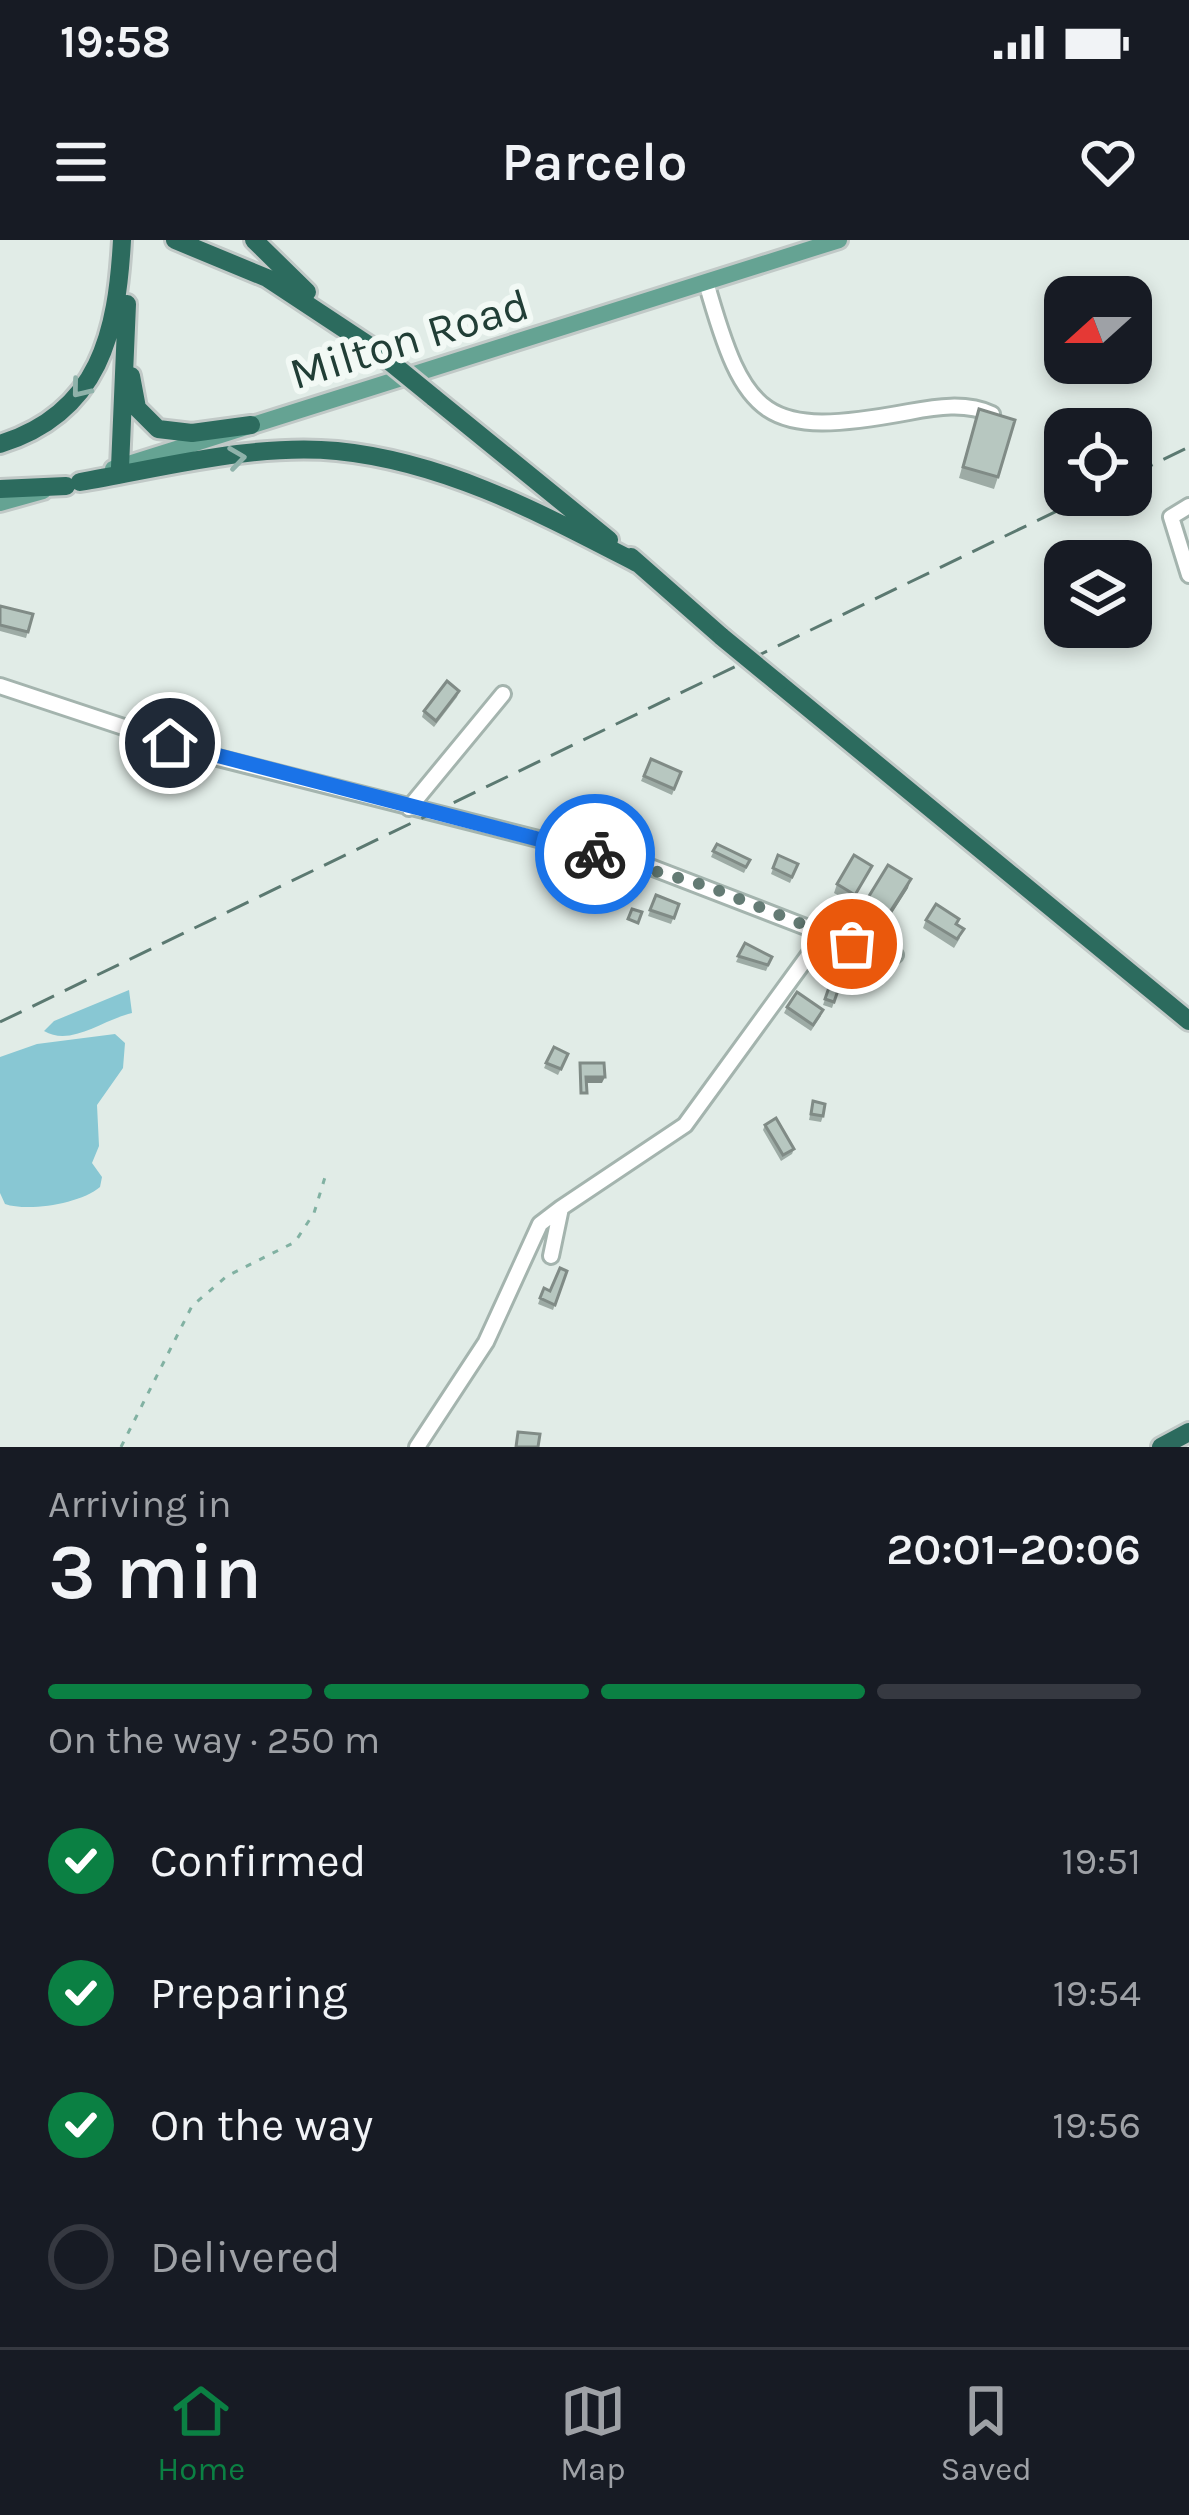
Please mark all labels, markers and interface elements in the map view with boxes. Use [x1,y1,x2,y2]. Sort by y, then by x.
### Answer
text: 19:58 [60,16,171,68]
icon: menu [48,129,114,195]
icon: heart [1075,129,1141,195]
text: Parcelo [502,130,687,194]
north arrow [1044,276,1152,384]
map controls [1044,276,1152,648]
street label: Milton Road [284,278,535,400]
one-way arrow [73,375,94,397]
button: locate [1044,408,1152,516]
one-way arrow [228,446,247,472]
button: layers [1044,540,1152,648]
pin [119,692,221,794]
icon: home [137,710,203,776]
courier [535,794,655,914]
icon: bike [562,821,628,887]
pin [801,893,903,995]
icon: bag [819,911,885,977]
text: Arriving in [48,1481,231,1527]
text: 20:01–20:06 [886,1523,1141,1575]
text: 3 min [48,1526,262,1618]
text: On the way · 250 m [48,1717,380,1763]
icon: check [48,1828,114,1894]
text: Confirmed [150,1835,366,1887]
text: 19:51 [1062,1838,1141,1884]
icon: check [48,1960,114,2026]
text: Preparing [150,1967,348,2019]
text: 19:54 [1053,1970,1141,2016]
icon: check [48,2092,114,2158]
text: On the way [150,2099,373,2151]
text: 19:56 [1052,2102,1141,2148]
text: Delivered [150,2231,341,2283]
tab: Home [157,2378,245,2488]
tab: Map [560,2378,626,2488]
tab: Saved [940,2378,1032,2488]

